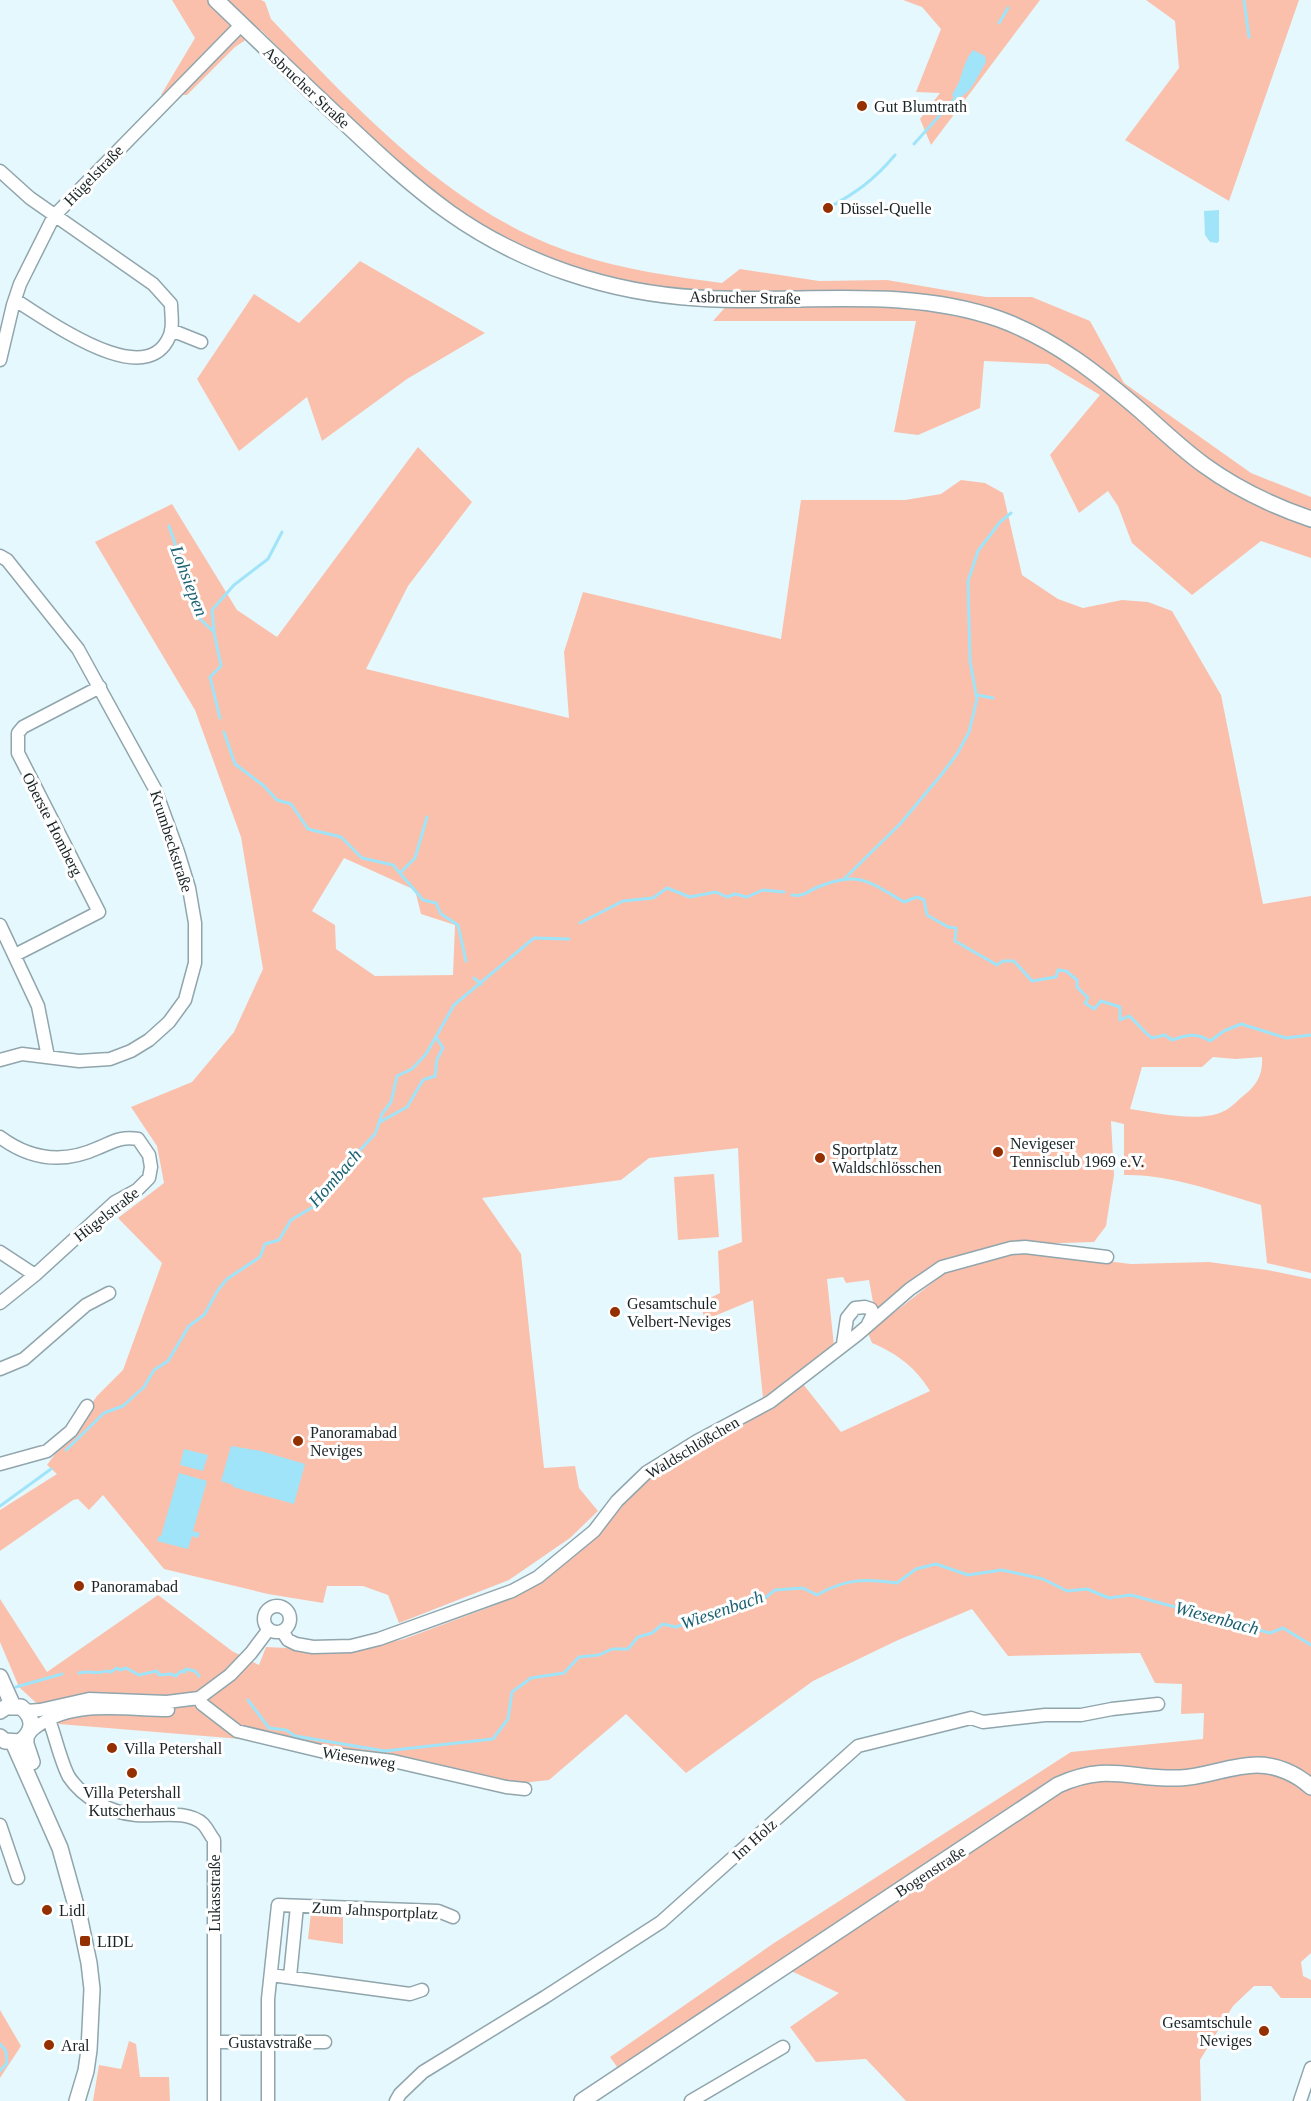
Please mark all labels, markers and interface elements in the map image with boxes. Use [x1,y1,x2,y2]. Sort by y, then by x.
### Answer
street label: Asbrucher Straße [260,43,353,132]
place label: Gut Blumtrath [874,98,967,115]
marker: Gut Blumtrath [855,99,869,113]
street label: Hügelstraße [60,142,127,210]
place label: Düssel-Quelle [840,200,932,217]
marker: Düssel-Quelle [821,201,835,215]
street label: Asbrucher Straße [689,288,801,307]
water label: Lohsiepen [166,542,212,619]
street label: Oberste Homberg [18,770,86,879]
street label: Krumbeckstraße [147,788,196,894]
place label: Nevigeser Tennisclub 1969 e.V. [1010,1135,1145,1170]
place label: Sportplatz Waldschlösschen [832,1141,942,1176]
water label: Hombach [304,1145,366,1212]
marker: Nevigeser Tennisclub 1969 e.V. [991,1145,1005,1159]
marker: Sportplatz Waldschlösschen [813,1151,827,1165]
street label: Hügelstraße [71,1184,143,1246]
place label: Gesamtschule Velbert-Neviges [627,1295,731,1331]
marker: Gesamtschule Velbert-Neviges [608,1305,622,1319]
street label: Waldschlößchen [643,1413,742,1482]
place label: Panoramabad Neviges [310,1424,397,1460]
marker: Panoramabad Neviges [291,1434,305,1448]
place label: Panoramabad [91,1578,178,1595]
marker: Panoramabad [72,1579,86,1593]
water label: Wiesenbach [678,1587,766,1633]
water label: Wiesenbach [1173,1597,1261,1639]
place label: Villa Petershall [124,1740,223,1757]
marker: Villa Petershall [105,1741,119,1755]
street label: Wiesenweg [321,1743,397,1773]
marker: Villa Petershall Kutscherhaus [125,1766,139,1780]
place label: Villa Petershall Kutscherhaus [83,1784,182,1819]
street label: Im Holz [729,1815,780,1863]
street label: Bogenstraße [892,1843,969,1901]
street label: Lukasstraße [206,1854,223,1932]
street label: Zum Jahnsportplatz [311,1899,439,1923]
place label: Lidl [59,1902,86,1919]
marker: Lidl [40,1903,54,1917]
place label: LIDL [97,1933,133,1950]
marker: LIDL [78,1934,92,1948]
place label: Gesamtschule Neviges [1162,2014,1252,2050]
marker: Gesamtschule Neviges [1257,2024,1271,2038]
street label: Gustavstraße [228,2034,312,2051]
place label: Aral [61,2037,90,2054]
marker: Aral [42,2038,56,2052]

